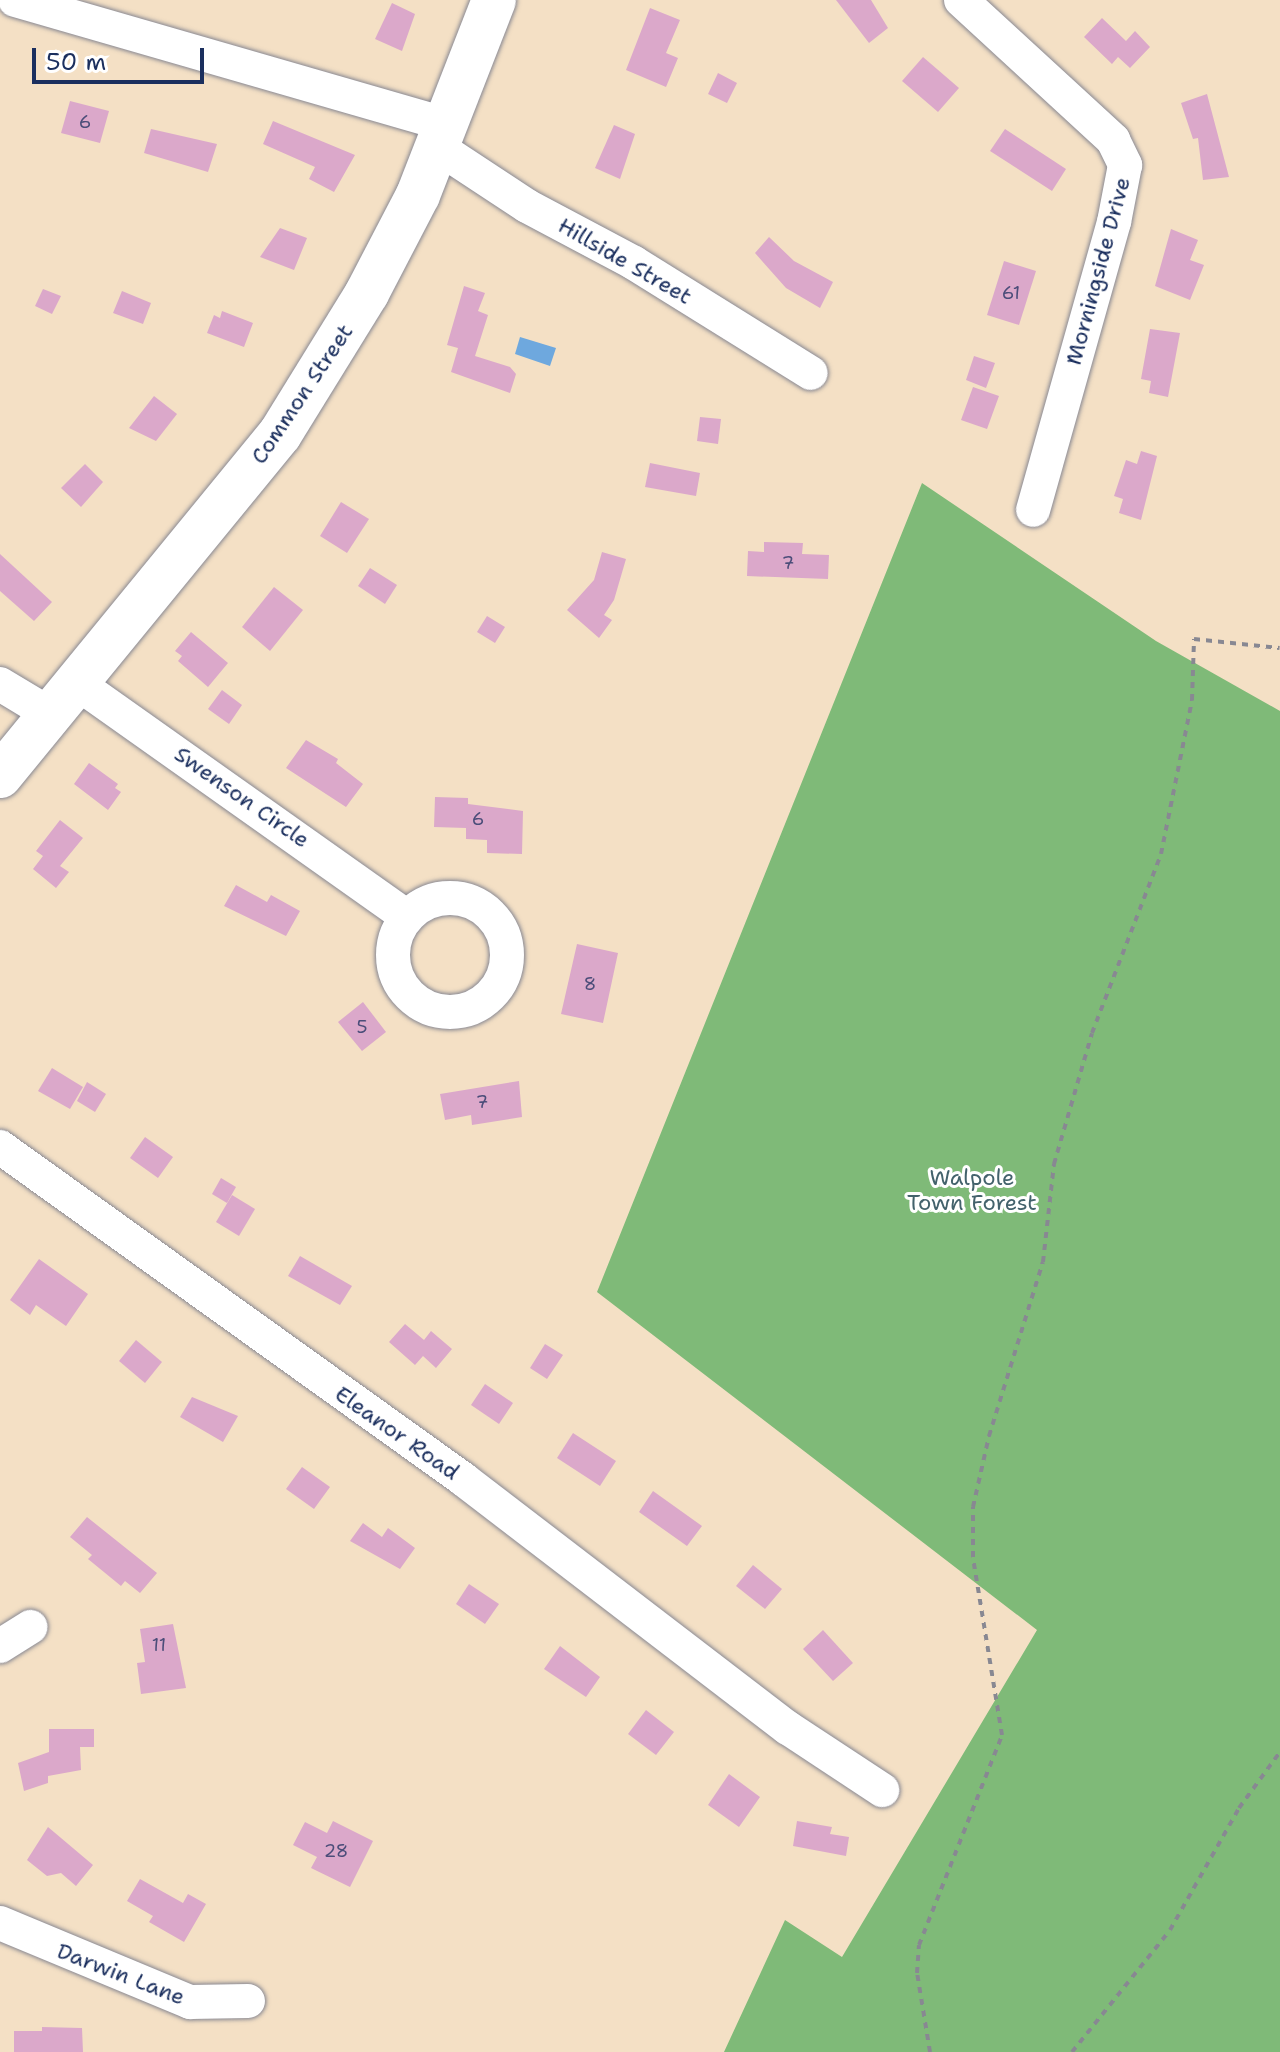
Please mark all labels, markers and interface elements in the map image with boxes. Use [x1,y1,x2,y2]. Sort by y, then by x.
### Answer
scale bar [36,32,208,82]
text: 50 m [46,46,106,78]
house number: 6 [79,111,91,133]
street label: Morningside Drive [1060,174,1136,368]
street label: Hillside Street [554,212,696,310]
house number: 61 [1002,282,1020,304]
street label: Common Street [245,319,359,469]
house number: 7 [782,552,794,574]
street label: Swenson Circle [170,741,314,853]
house number: 6 [472,808,484,830]
house number: 8 [584,973,596,995]
house number: 5 [356,1016,368,1038]
house number: 7 [476,1091,488,1113]
park label: Walpole Town Forest [907,1164,1037,1216]
street label: Eleanor Road [330,1380,464,1486]
house number: 11 [152,1634,166,1656]
house number: 28 [324,1840,348,1862]
street label: Darwin Lane [53,1938,189,2010]

